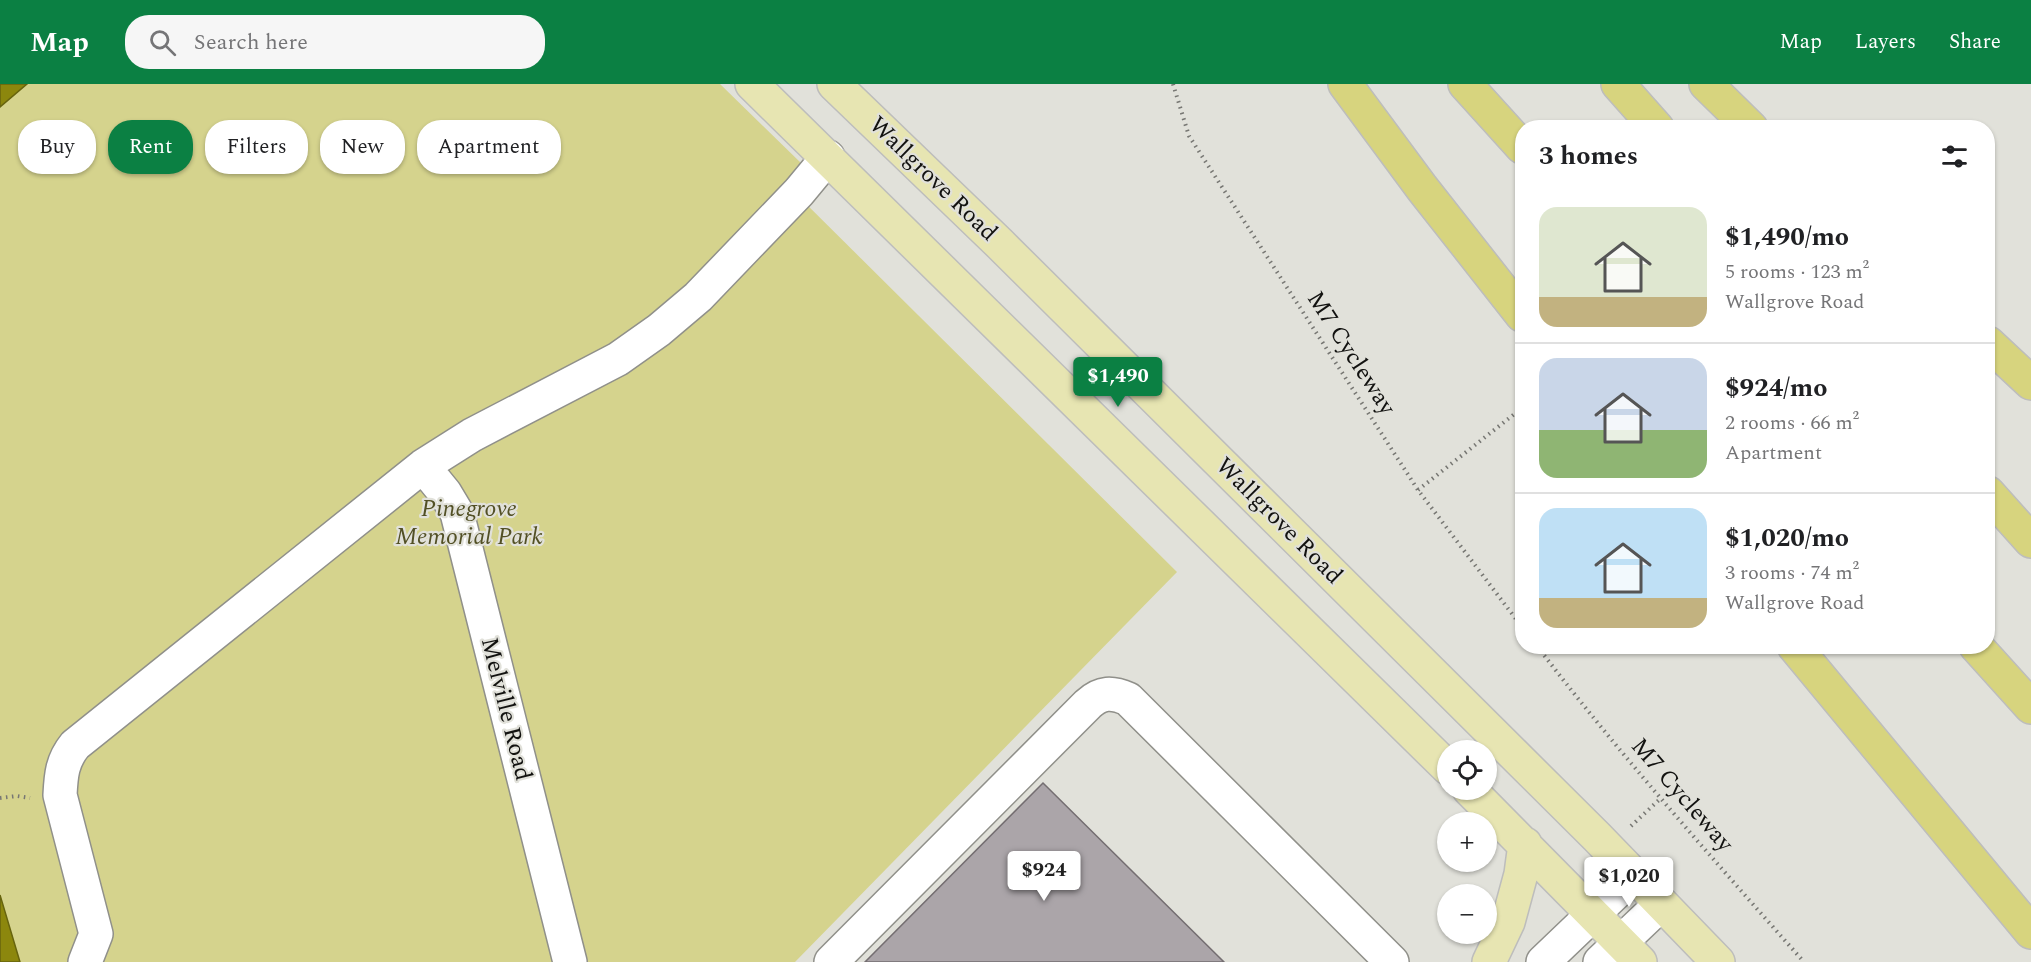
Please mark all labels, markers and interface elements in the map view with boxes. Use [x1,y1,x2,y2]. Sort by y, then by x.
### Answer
search box [125,15,545,69]
text: Map [30,21,89,64]
icon: search [146,26,179,59]
text: Search here [194,26,308,59]
text: Map [1780,26,1822,58]
text: Layers [1855,26,1916,58]
text: Share [1949,26,2001,58]
street label: Wallgrove Road [860,108,1006,250]
chip: Buy [18,120,96,174]
chip: Rent [108,120,193,174]
chip: Filters [205,120,308,174]
chip: New [320,120,405,174]
chip: Apartment [417,120,561,174]
text: 3 homes [1539,136,1638,176]
icon: filters [1938,140,1971,173]
text: $1,490/mo [1725,217,1849,257]
icon: home [1587,231,1659,303]
text: 5 rooms · 123 m² [1725,257,1869,287]
street label: M7 Cycleway [1297,284,1405,423]
text: Wallgrove Road [1725,287,1864,317]
pin: $1,490 [1069,357,1167,408]
text: $1,490 [1087,361,1149,391]
text: $924/mo [1725,368,1828,408]
icon: home [1587,382,1659,454]
text: 2 rooms · 66 m² [1725,408,1859,438]
text: Apartment [1725,438,1822,468]
street label: Wallgrove Road [1207,449,1351,593]
park label: Pinegrove Memorial Park [395,491,543,555]
text: $1,020/mo [1725,518,1849,558]
icon: home [1587,532,1659,604]
text: 3 rooms · 74 m² [1725,558,1859,588]
text: Wallgrove Road [1725,588,1864,618]
street label: Melville Road [471,634,541,784]
street label: M7 Cycleway [1622,730,1743,861]
map controls [1437,740,1497,944]
button: locate [1437,740,1497,800]
button: + [1437,812,1497,872]
pin: $924 [1008,851,1080,902]
text: $924 [1022,855,1066,885]
pin: $1,020 [1580,857,1678,908]
text: $1,020 [1598,861,1660,891]
button: − [1437,884,1497,944]

